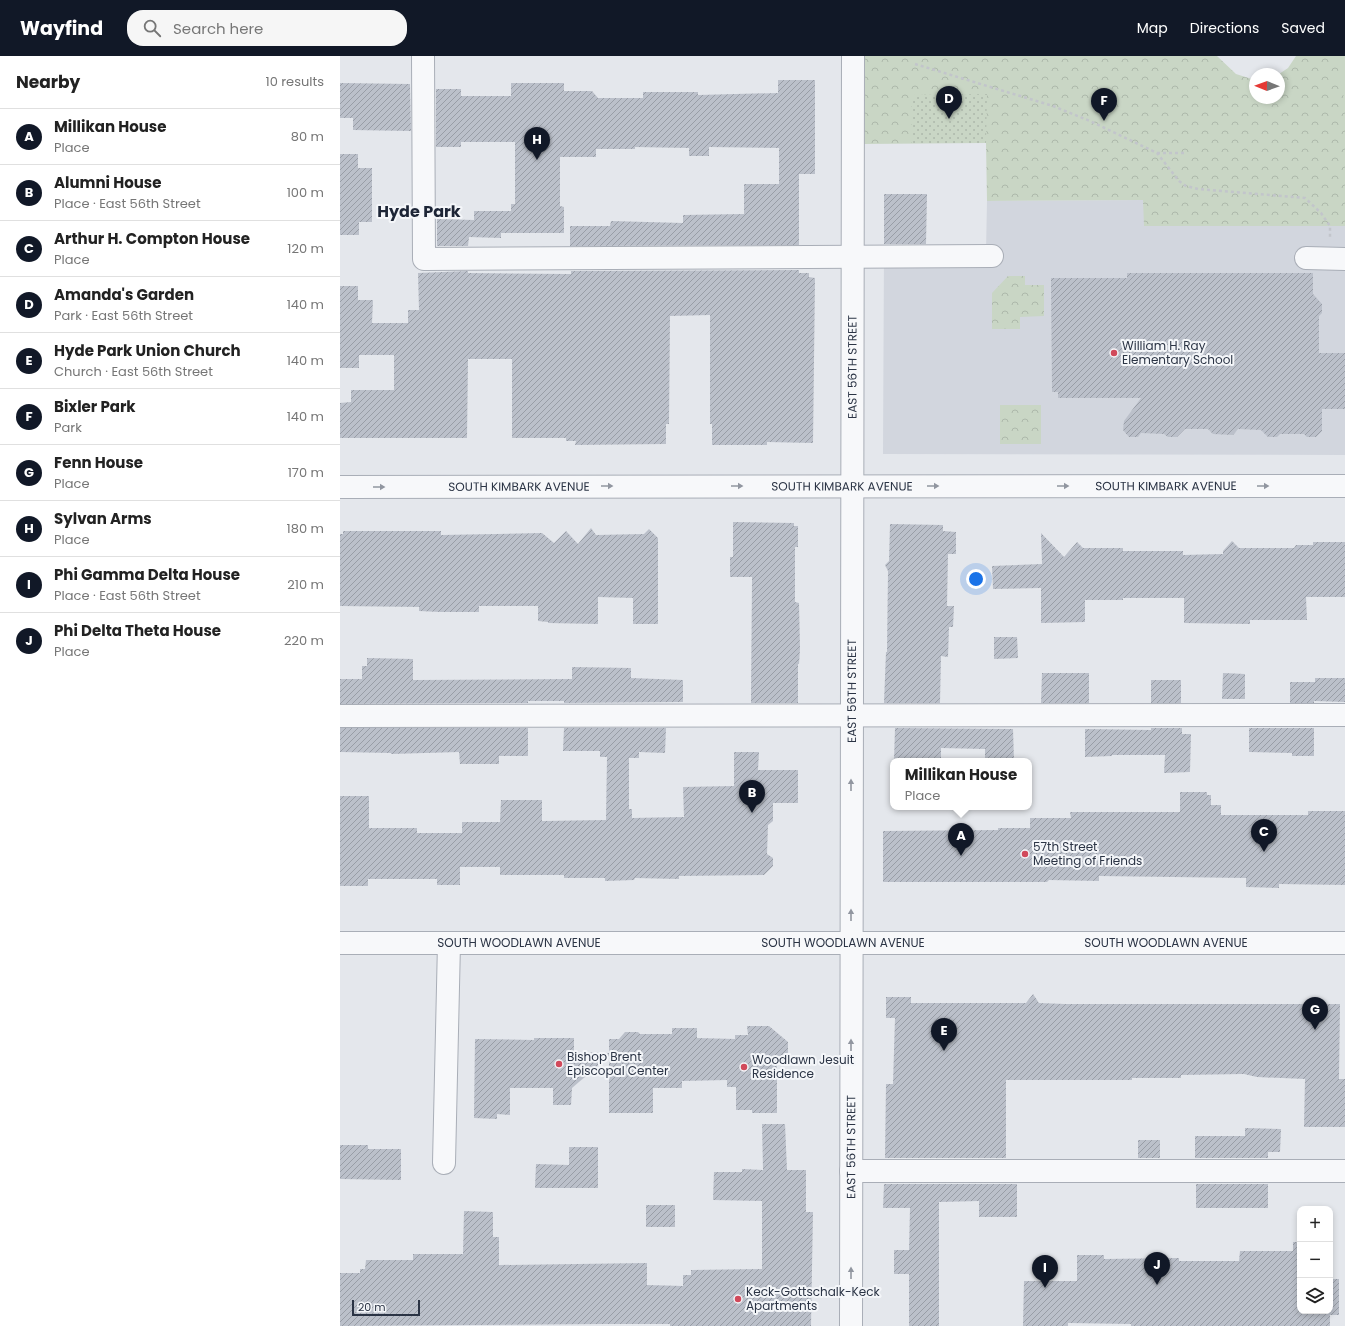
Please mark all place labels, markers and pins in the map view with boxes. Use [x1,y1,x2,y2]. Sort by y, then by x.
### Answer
pin: D [936,86,962,119]
pin: F [1091,88,1117,121]
pin: H [524,127,550,160]
place label: William H. Ray Elementary School [1122,337,1233,368]
marker: William H. Ray Elementary School [1109,348,1119,358]
pin: B [739,780,765,813]
pin: C [1251,819,1277,852]
pin: A [948,823,974,856]
place label: 57th Street Meeting of Friends [1033,838,1142,869]
marker: 57th Street Meeting of Friends [1020,849,1030,859]
pin: G [1302,997,1328,1030]
pin: E [931,1018,957,1051]
place label: Bishop Brent Episcopal Center [567,1048,669,1079]
place label: Woodlawn Jesuit Residence [752,1051,854,1082]
marker: Bishop Brent Episcopal Center [554,1059,564,1069]
marker: Woodlawn Jesuit Residence [739,1062,749,1072]
pin: J [1144,1252,1170,1285]
pin: I [1032,1255,1058,1288]
place label: Keck-Gottschalk-Keck Apartments [746,1283,880,1314]
marker: Keck-Gottschalk-Keck Apartments [733,1294,743,1304]

